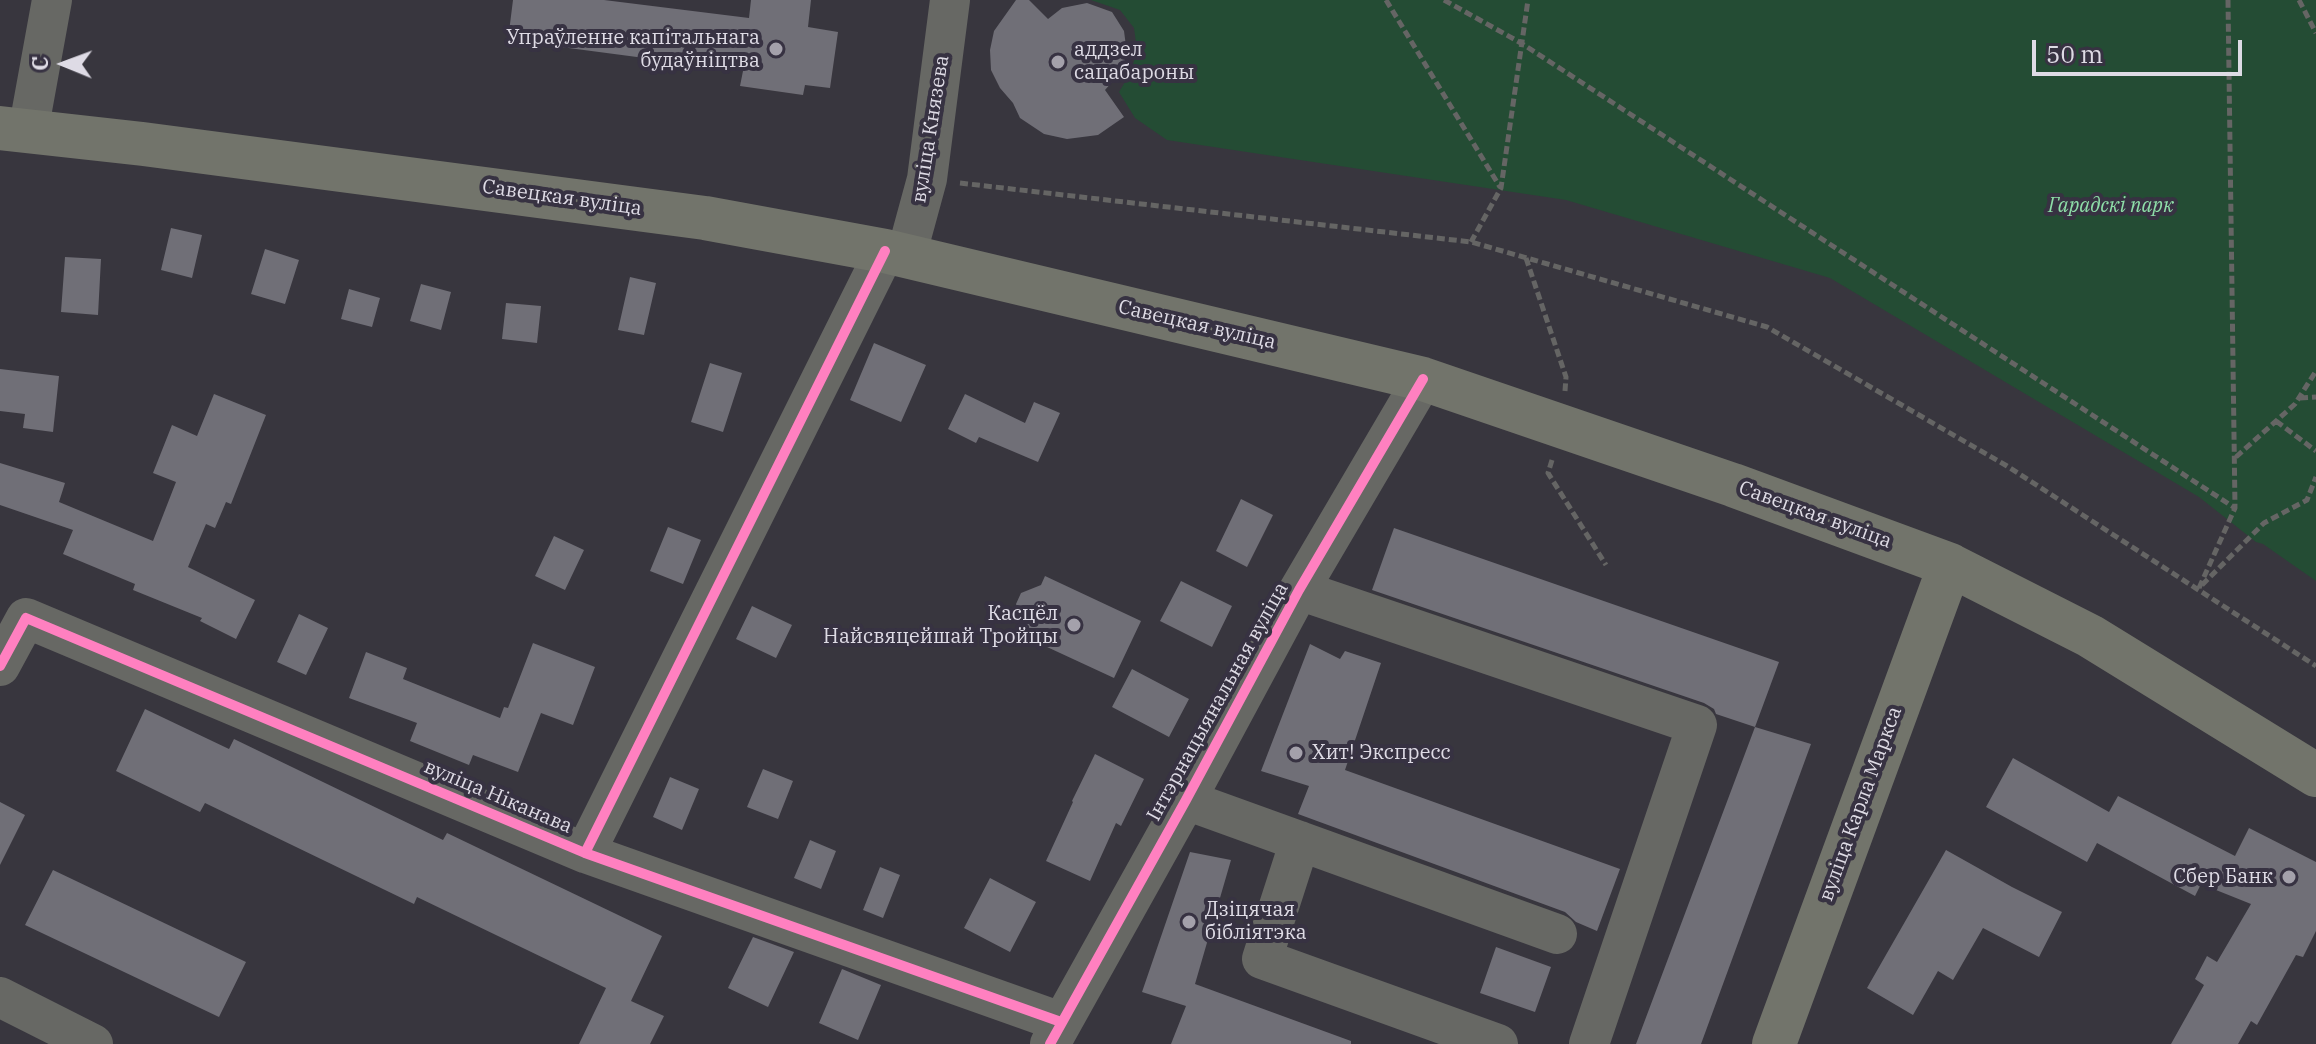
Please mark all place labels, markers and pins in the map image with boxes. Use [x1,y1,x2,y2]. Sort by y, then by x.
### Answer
place label: Упраўленне капітальнага будаўніцтва [506,26,760,73]
place label: аддзел сацабароны [1074,38,1194,85]
marker: Упраўленне капітальнага будаўніцтва [767,40,785,58]
marker: аддзел сацабароны [1049,53,1067,71]
place label: Касцёл Найсвяцейшай Тройцы [823,602,1058,649]
marker: Касцёл Найсвяцейшай Тройцы [1065,616,1083,634]
place label: Хит! Экспресс [1312,741,1451,765]
marker: Хит! Экспресс [1287,744,1305,762]
place label: Сбер Банк [2173,865,2273,889]
marker: Сбер Банк [2280,868,2298,886]
place label: Дзіцячая бібліятэка [1205,898,1307,945]
marker: Дзіцячая бібліятэка [1180,913,1198,931]

